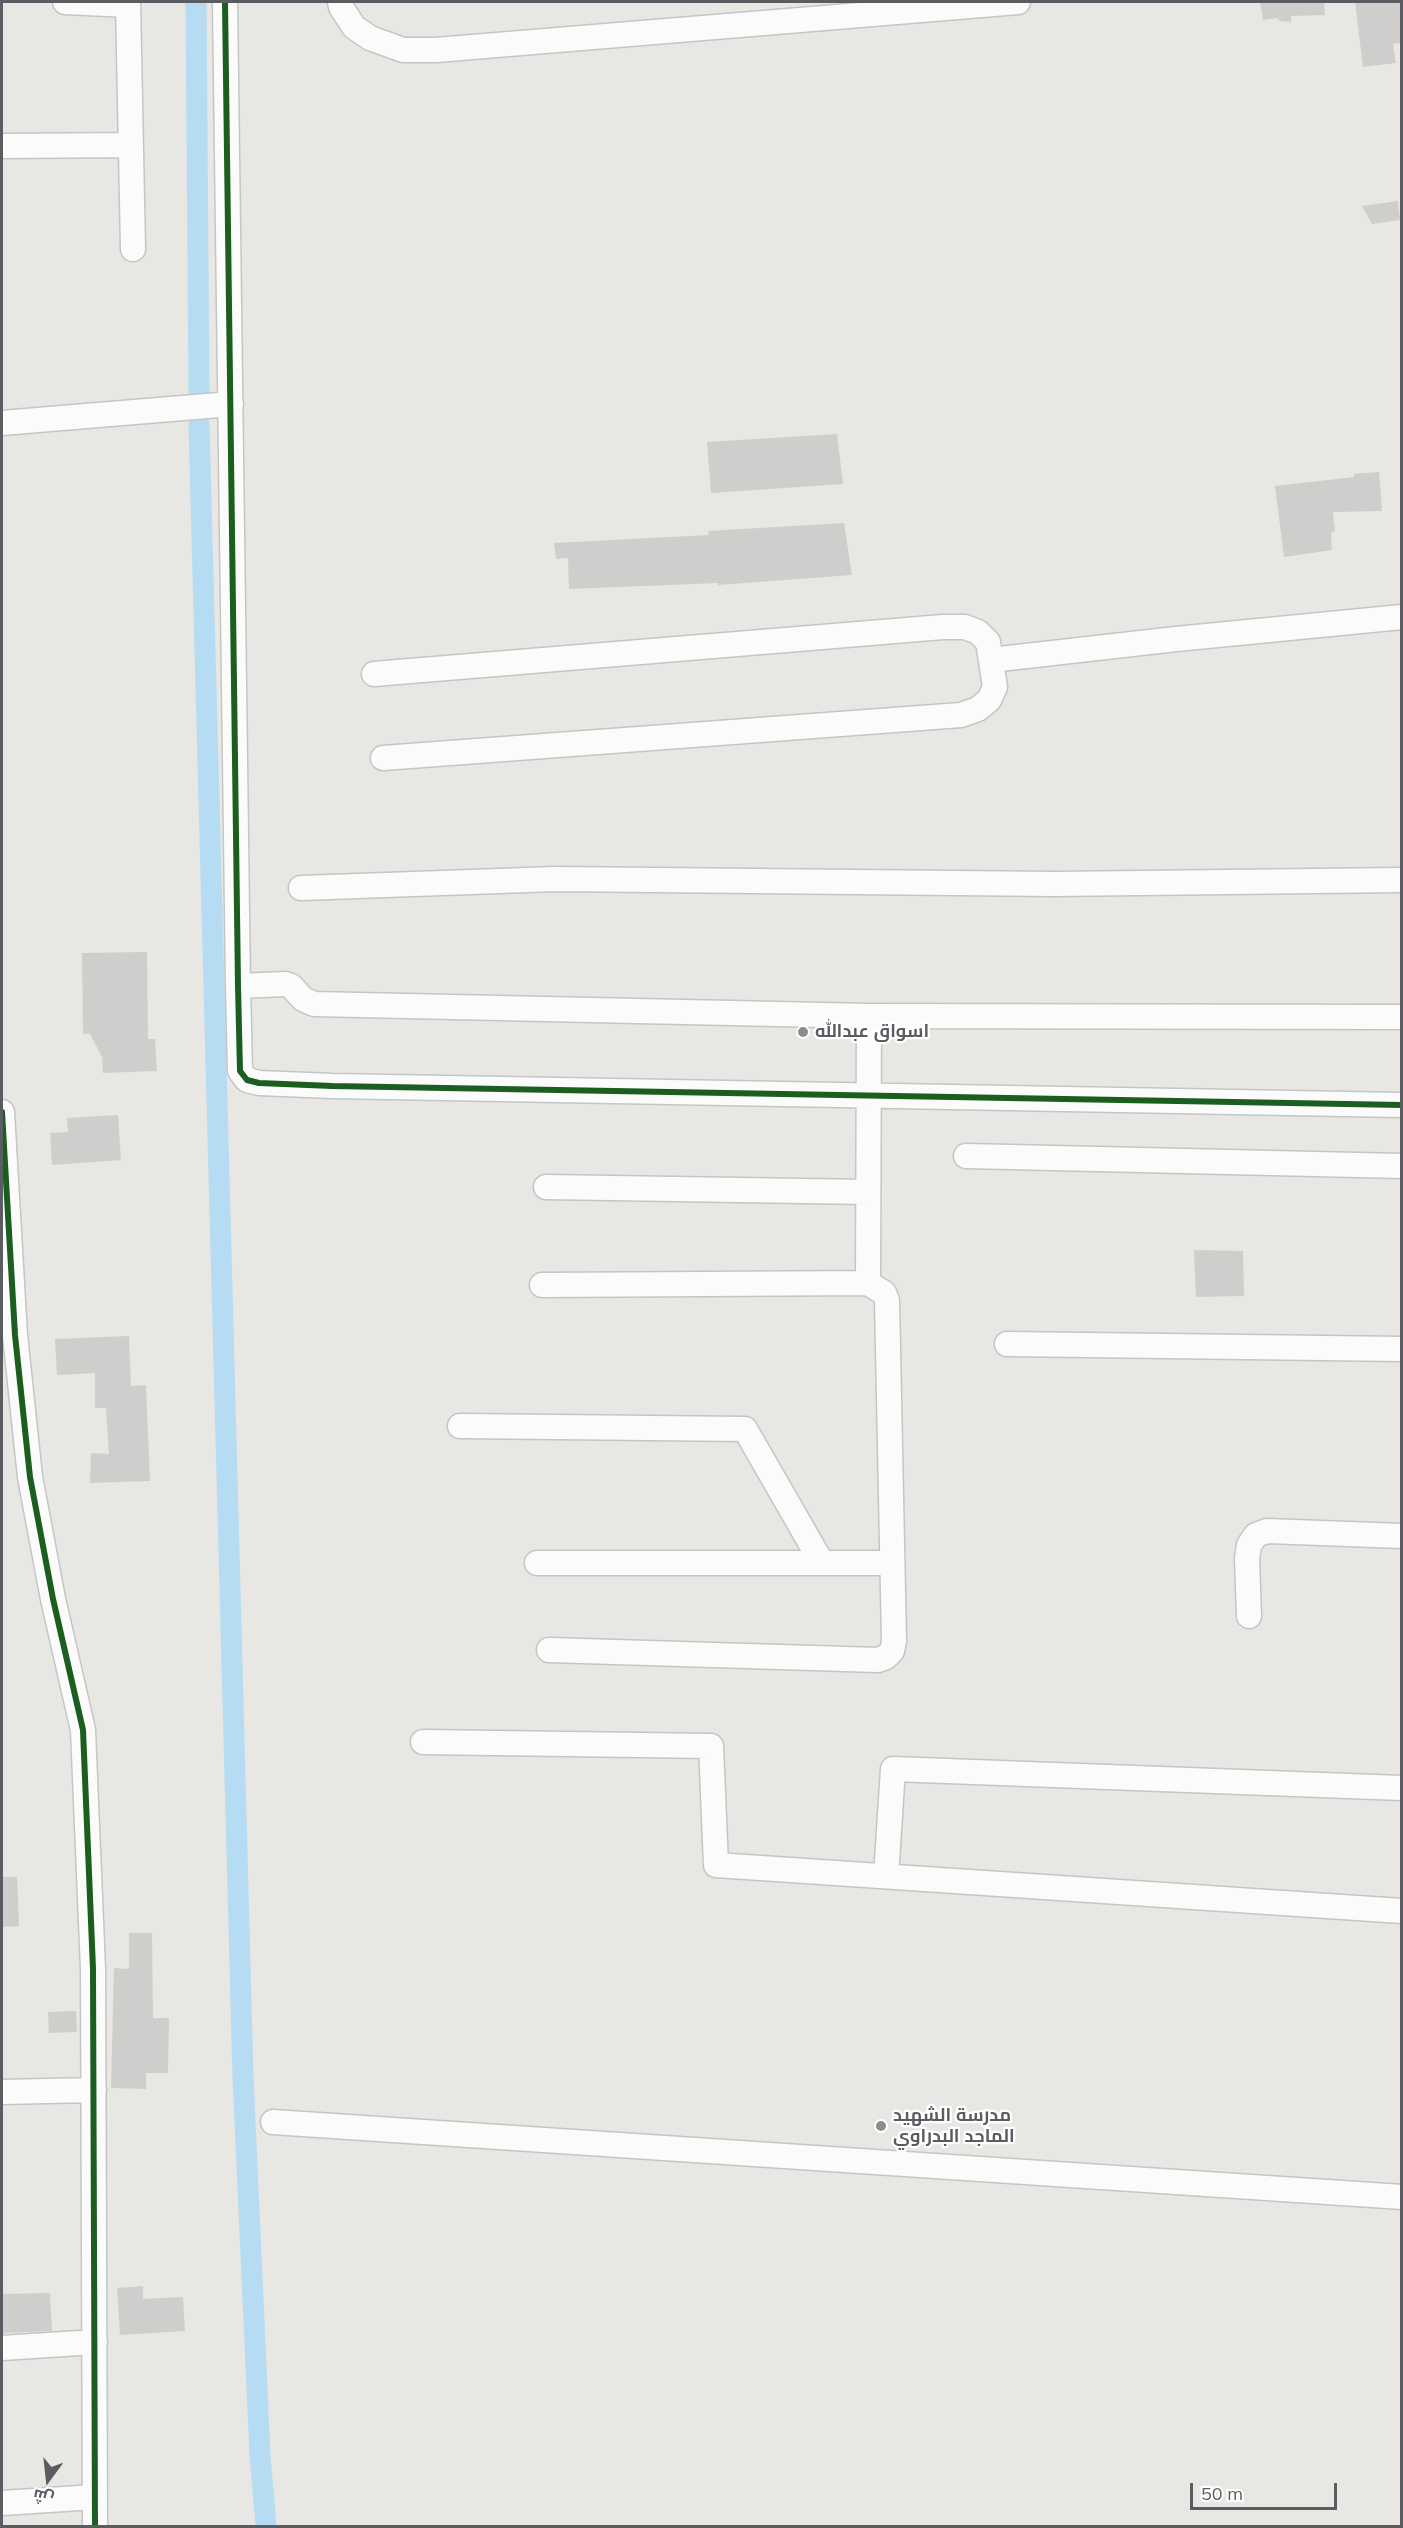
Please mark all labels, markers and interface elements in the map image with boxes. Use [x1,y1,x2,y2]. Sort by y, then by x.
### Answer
place label: اسواق عبدالله [815,1021,929,1043]
marker: اسواق عبدالله [796,1025,810,1039]
place label: مدرسة الشهيد الماجد البدراوي [893,2105,1015,2148]
marker: مدرسة الشهيد الماجد البدراوي [874,2119,888,2133]
north arrow [18,2450,78,2510]
scale bar [1193,2471,1340,2509]
text: 50 m [1201,2482,1243,2505]
text: ش [31,2485,56,2510]

